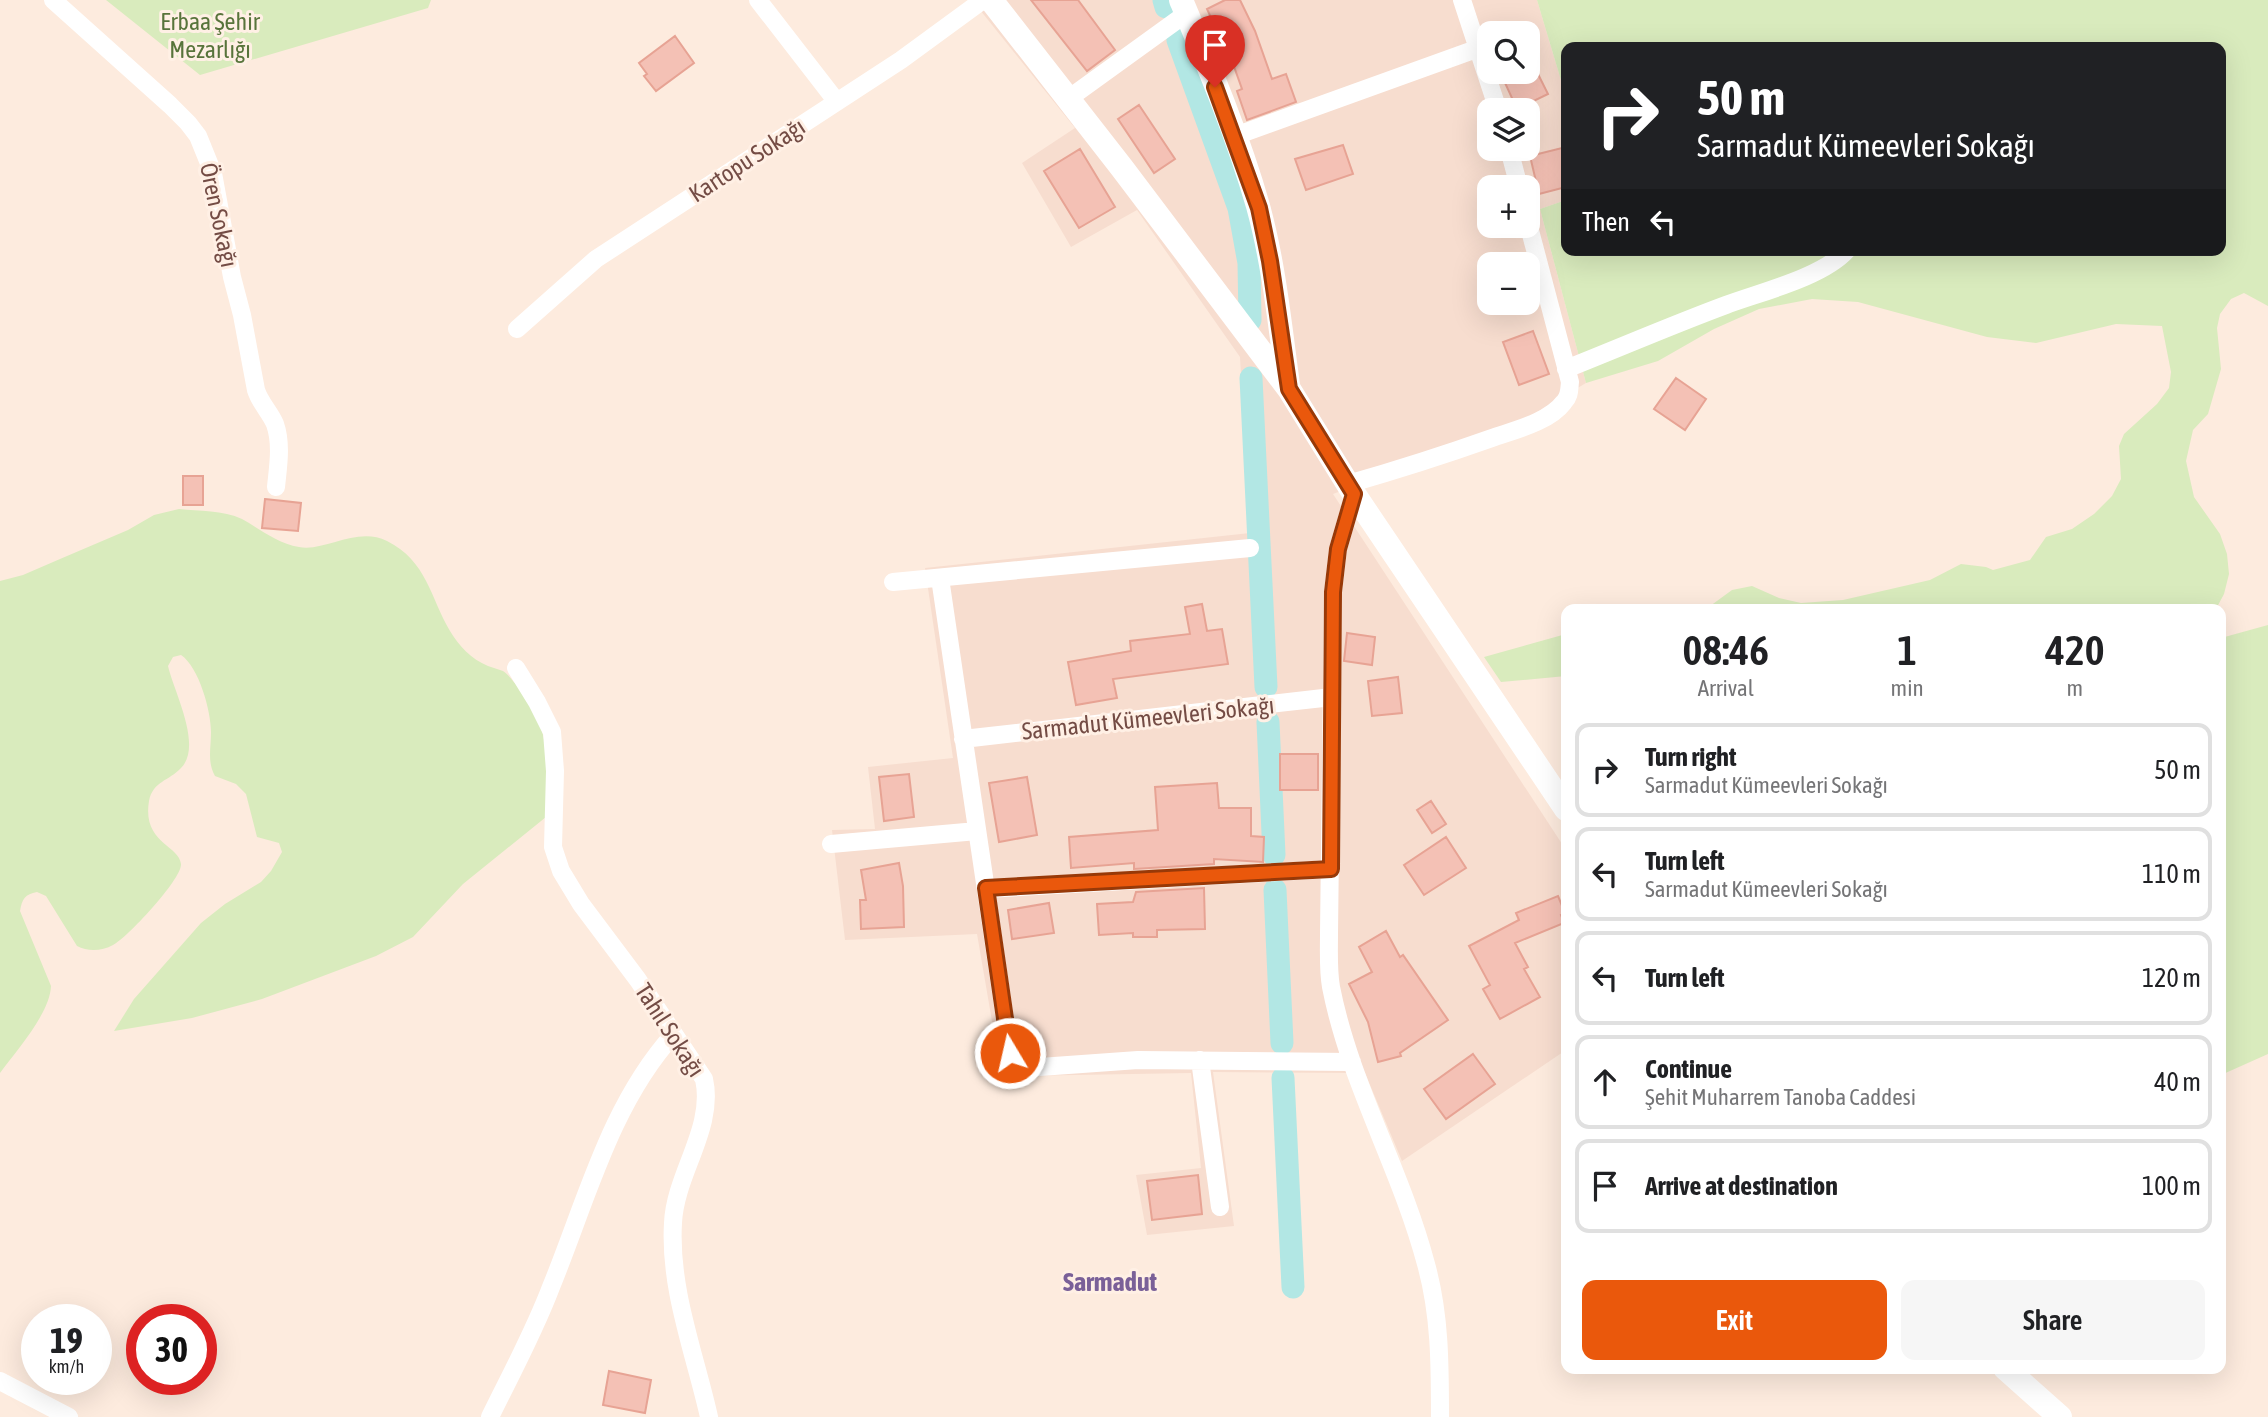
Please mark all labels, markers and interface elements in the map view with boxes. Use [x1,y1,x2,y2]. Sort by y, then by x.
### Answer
park label: Erbaa Şehir Mezarlığı [160,8,261,63]
pin [1185,15,1245,87]
map controls [1477,21,1540,315]
button: search [1477,21,1540,84]
icon: arrive [1196,26,1234,64]
text: 50 m [1697,69,1785,125]
icon: right [1582,70,1673,161]
button: layers [1477,98,1540,161]
street label: Kartopu Sokağı [684,113,810,207]
text: Sarmadut Kümeevleri Sokağı [1697,127,2035,164]
street label: Ören Sokağı [195,160,243,270]
button: + [1477,175,1540,238]
icon: left [1644,203,1682,241]
text: Then [1582,207,1630,237]
button: − [1477,252,1540,315]
text: 08:46 [1683,626,1769,674]
text: 1 [1897,626,1917,674]
text: 420 [2045,626,2104,674]
text: Arrival [1698,675,1754,701]
text: min [1891,675,1924,701]
text: m [2067,675,2083,701]
street label: Sarmadut Kümeevleri Sokağı [1021,691,1275,745]
text: Turn right [1645,742,1736,772]
icon: right [1586,751,1624,789]
text: 50 m [2154,755,2201,785]
text: Sarmadut Kümeevleri Sokağı [1645,772,1888,798]
text: Turn left [1645,846,1725,876]
icon: left [1586,855,1624,893]
text: 110 m [2142,859,2201,889]
text: Sarmadut Kümeevleri Sokağı [1645,876,1888,902]
icon: left [1586,959,1624,997]
text: Turn left [1645,963,1725,993]
text: 120 m [2142,963,2201,993]
street label: Tahıl Sokağı [630,978,710,1082]
position arrow [973,1016,1047,1090]
text: Continue [1645,1054,1732,1084]
icon: ahead [1586,1063,1624,1101]
text: 40 m [2154,1067,2201,1097]
text: Şehit Muharrem Tanoba Caddesi [1645,1084,1916,1110]
icon: arrive [1586,1167,1624,1205]
text: Arrive at destination [1645,1171,1838,1201]
text: 100 m [2142,1171,2201,1201]
district label: Sarmadut [1063,1267,1157,1297]
button: Exit [1582,1280,1887,1360]
button: Share [1901,1280,2205,1360]
speed limit sign: 30 [126,1304,217,1395]
text: 19 [50,1320,83,1360]
text: km/h [49,1356,84,1377]

